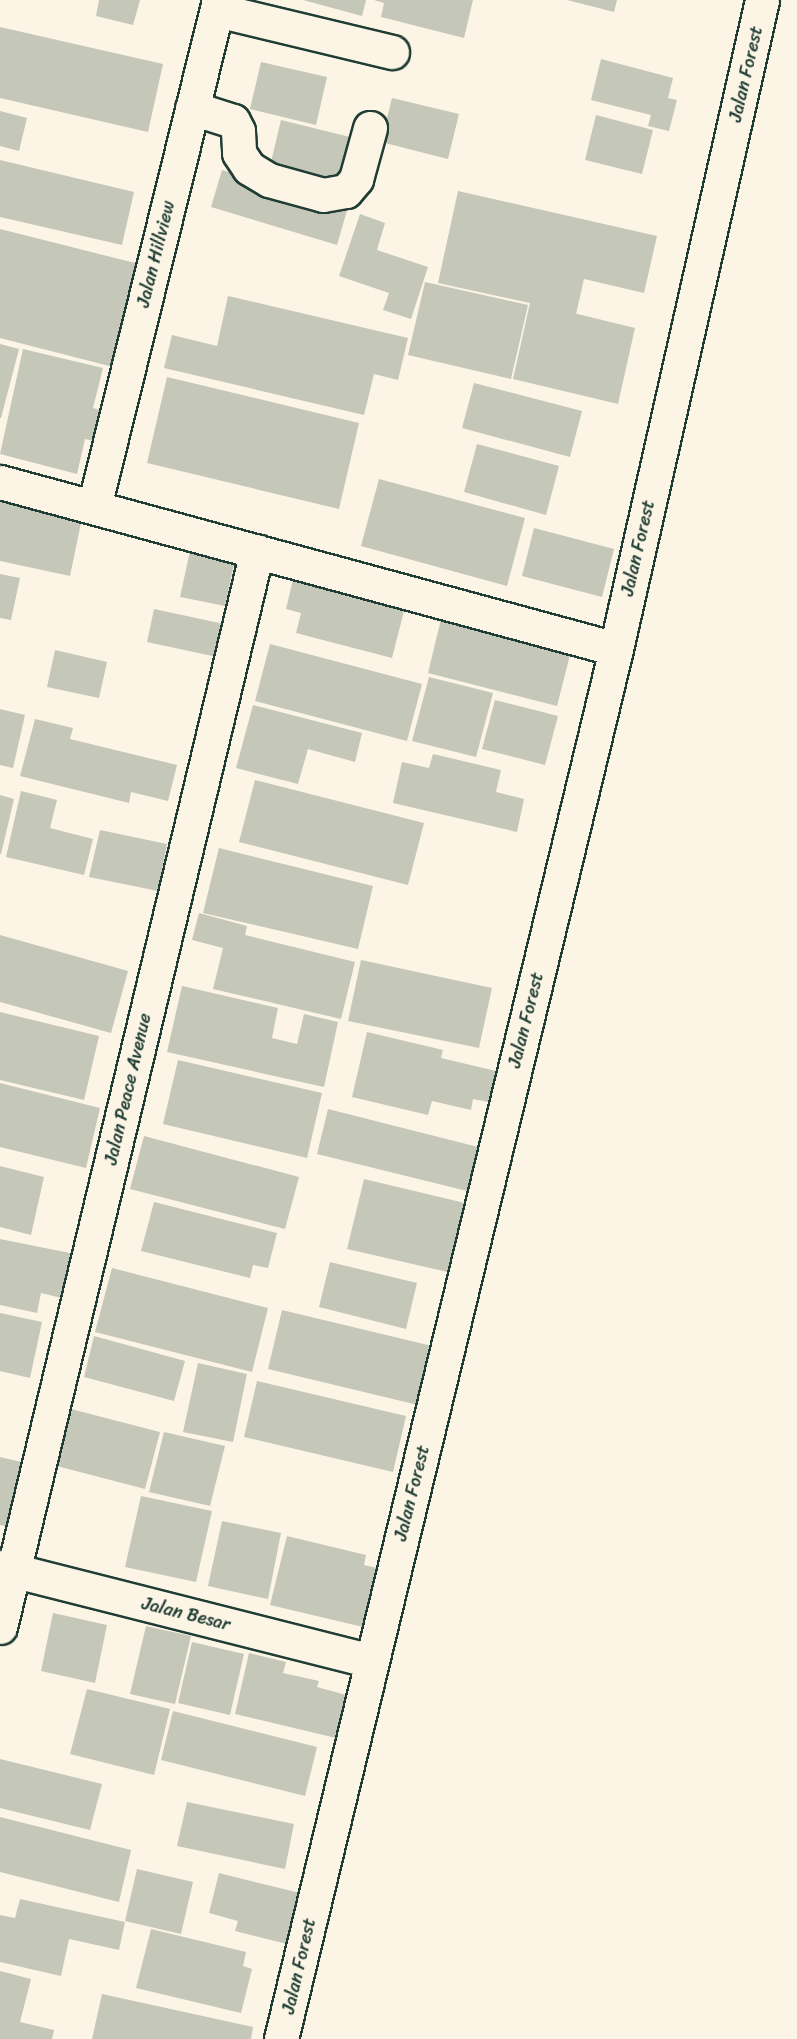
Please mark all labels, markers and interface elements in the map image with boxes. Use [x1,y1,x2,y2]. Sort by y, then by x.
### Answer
street label: Jalan Forest [725,24,767,124]
street label: Jalan Hillview [132,199,180,309]
street label: Jalan Forest [617,498,659,598]
street label: Jalan Forest [504,970,548,1070]
street label: Jalan Peace Avenue [100,1011,156,1167]
street label: Jalan Forest [390,1443,434,1543]
street label: Jalan Besar [139,1592,233,1636]
street label: Jalan Forest [278,1916,320,2016]

